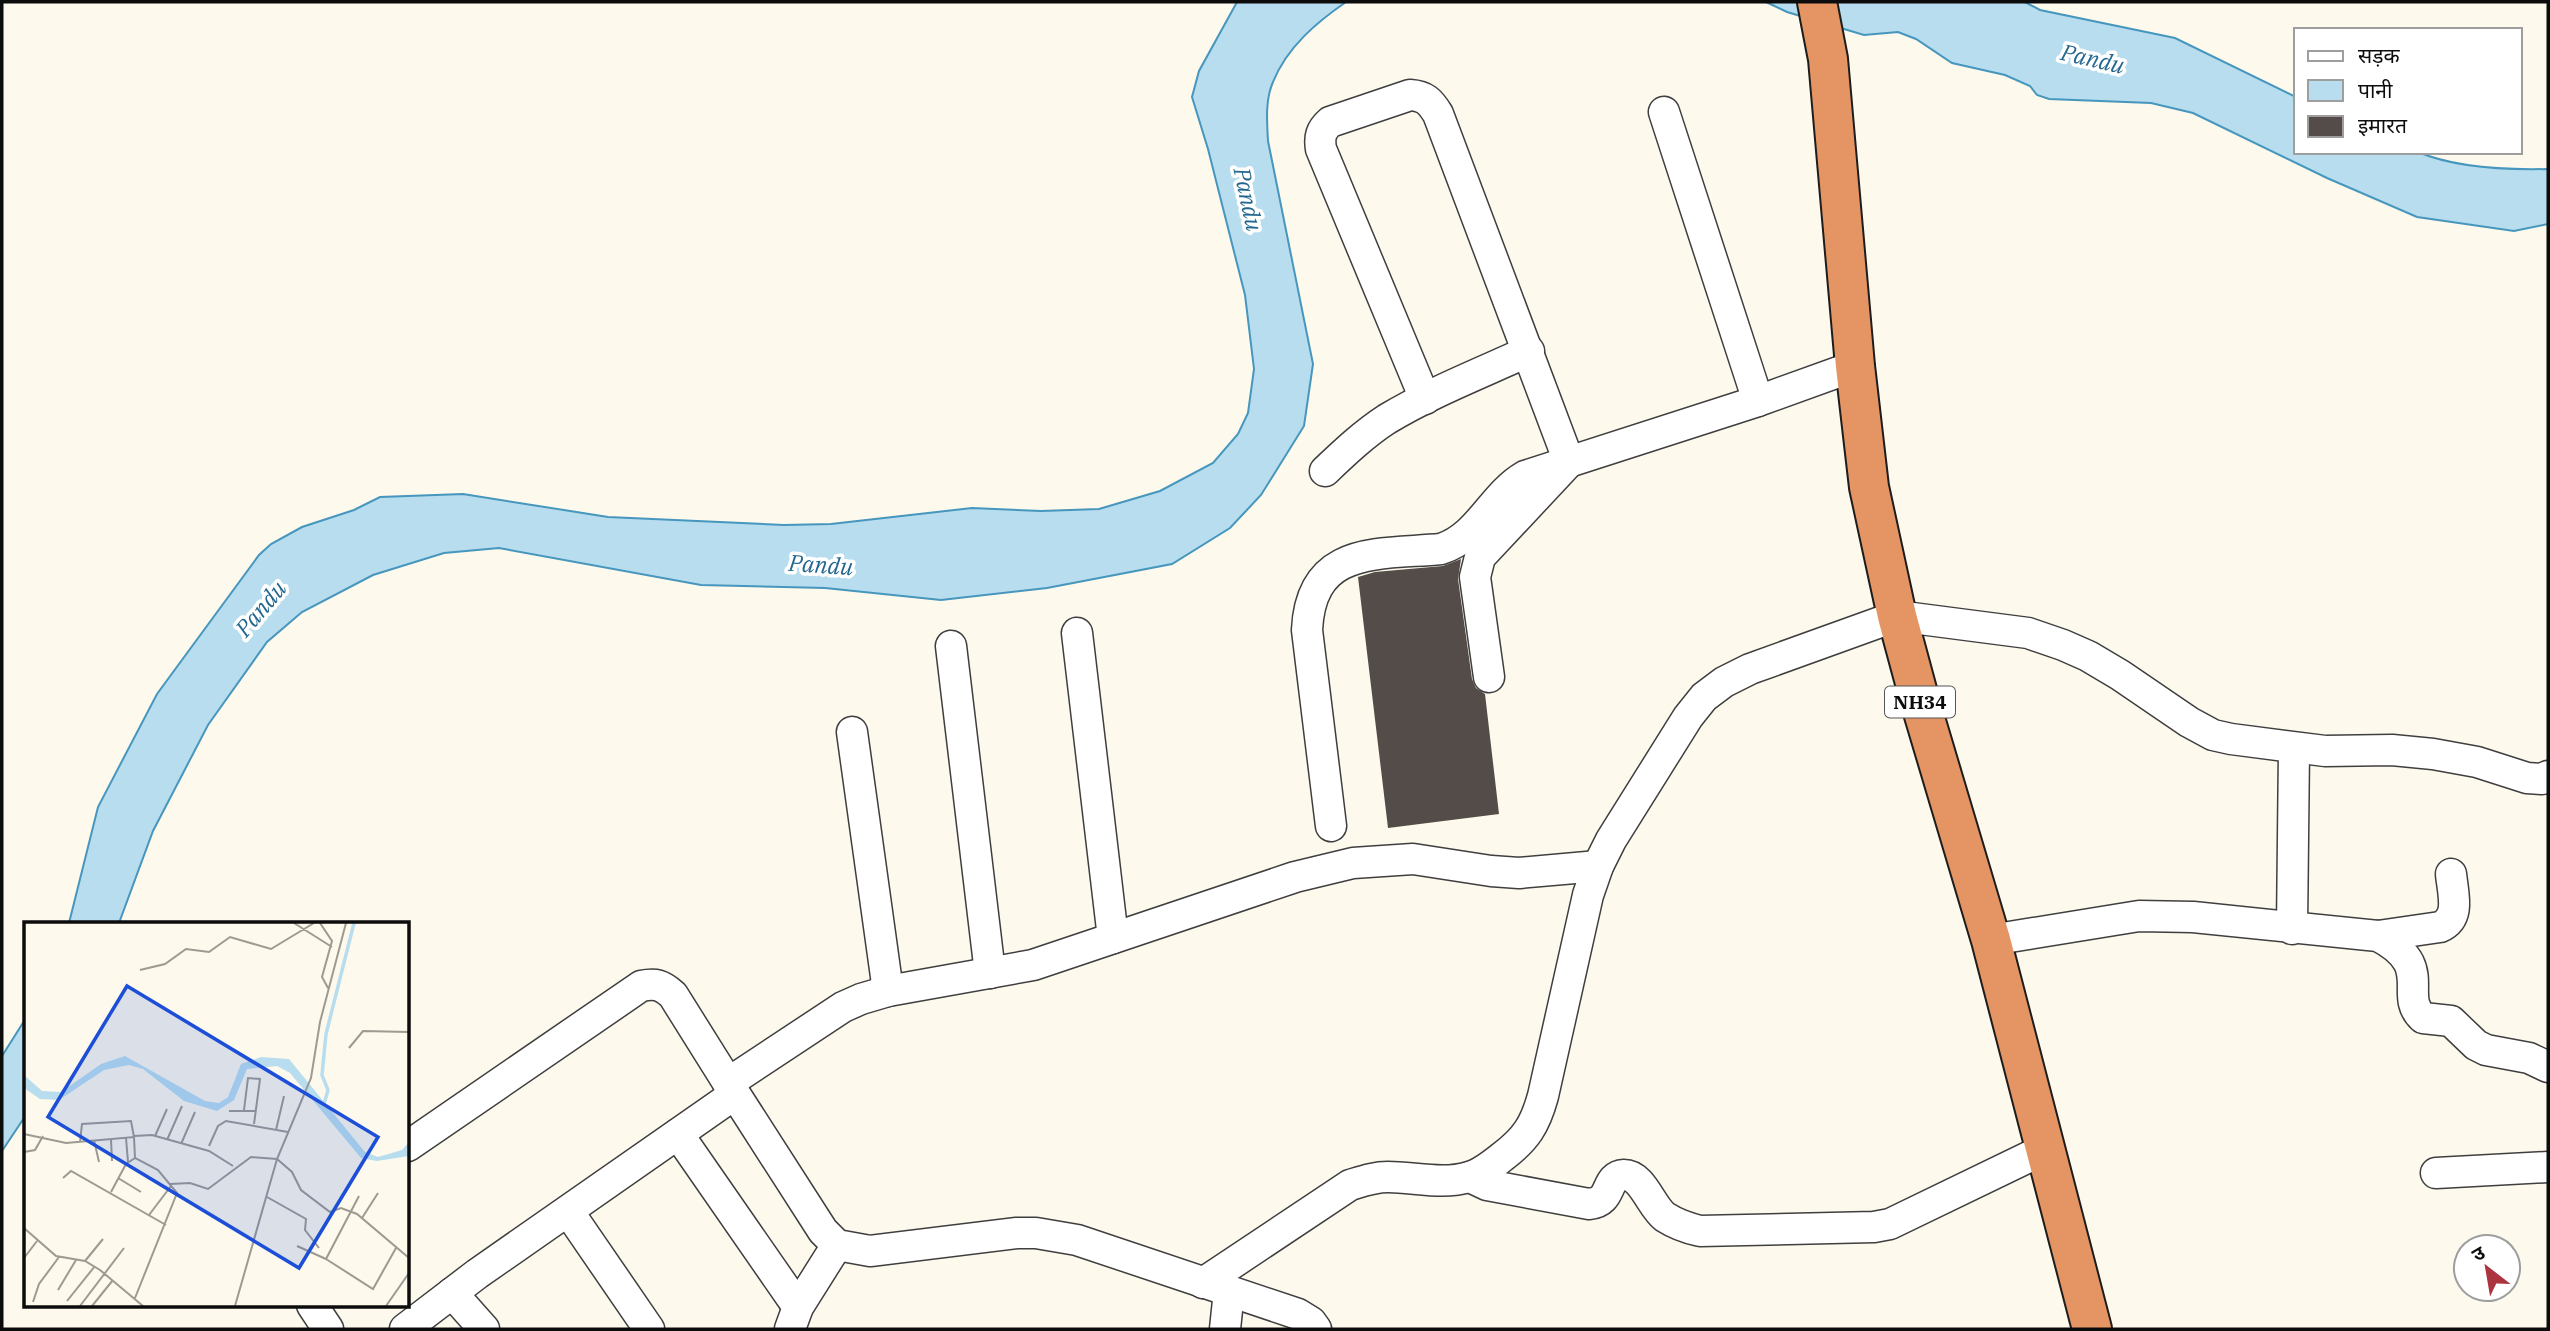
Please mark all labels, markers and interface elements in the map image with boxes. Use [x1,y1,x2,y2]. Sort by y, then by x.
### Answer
legend [2294,28,2522,154]
water label: Pandu [2057,36,2128,80]
text: सड़क [2358,41,2400,69]
text: पानी [2358,76,2393,104]
text: इमारत [2358,111,2408,139]
water label: Pandu [1227,163,1270,234]
water label: Pandu [787,547,854,581]
water label: Pandu [227,574,292,643]
road number: NH34 [1885,687,1955,718]
inset map [24,922,410,1306]
north arrow [2452,1233,2522,1303]
text: उ [2467,1240,2490,1267]

